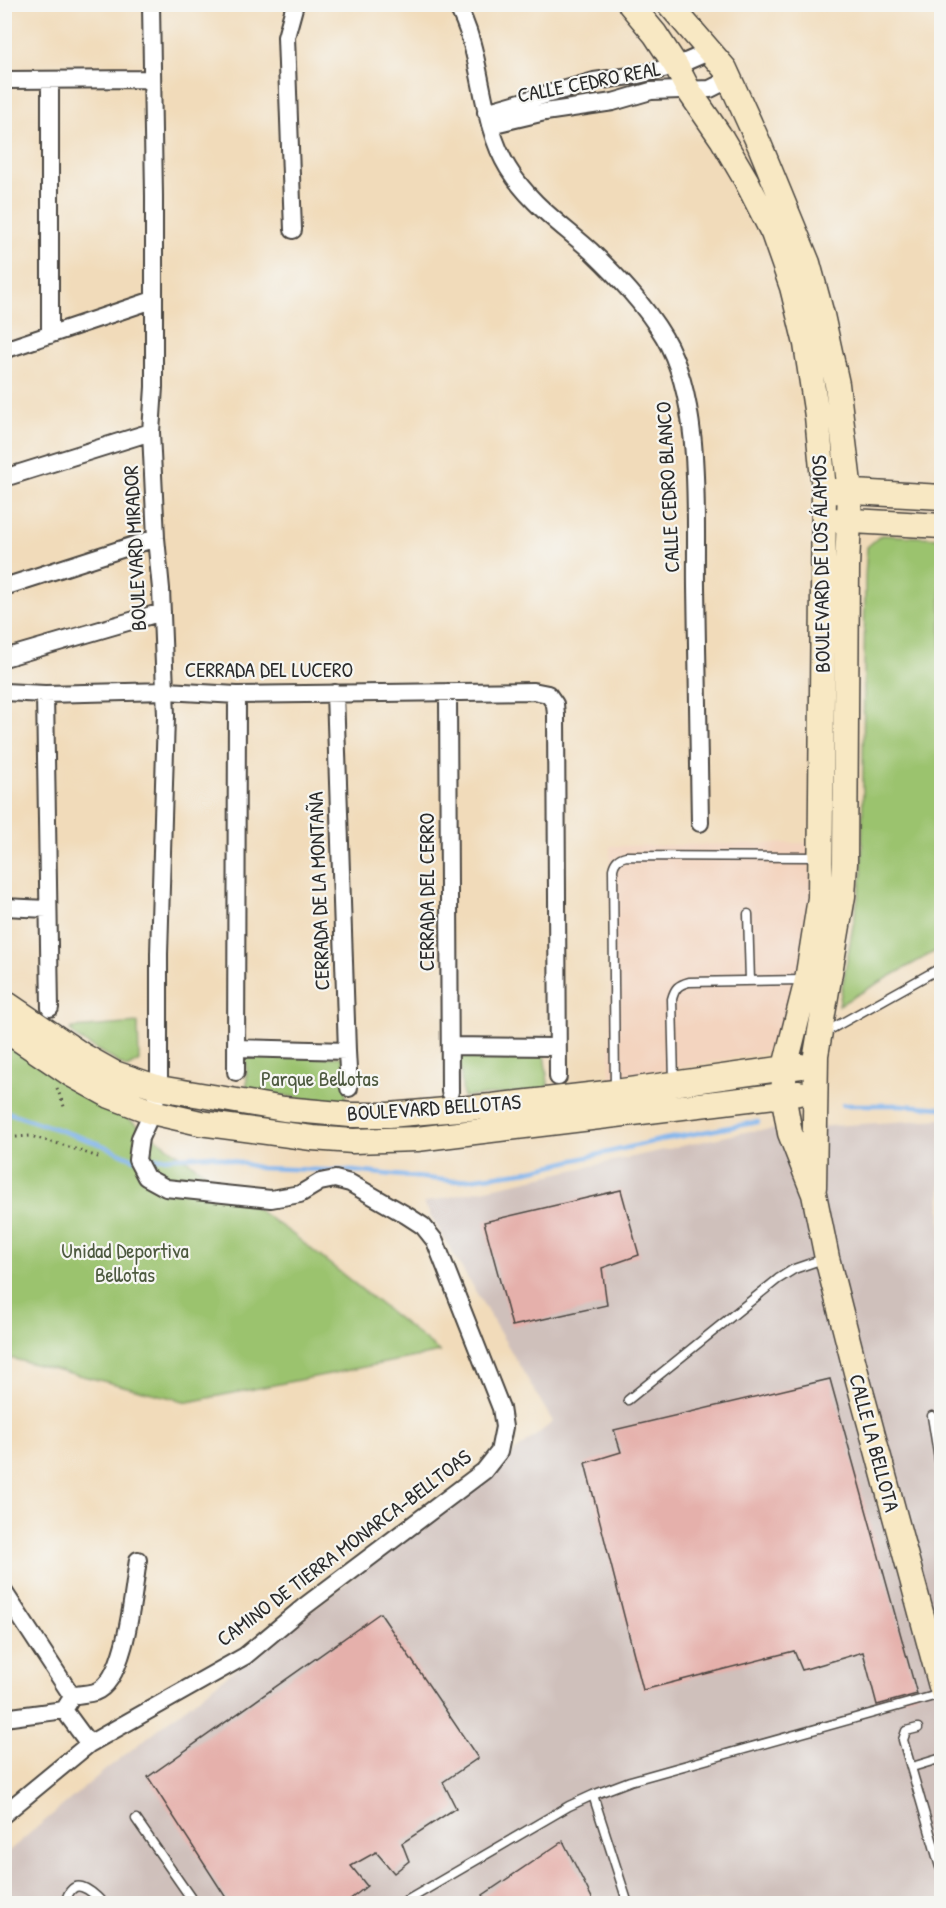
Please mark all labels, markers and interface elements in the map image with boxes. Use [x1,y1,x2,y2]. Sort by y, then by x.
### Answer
street label: CALLE CEDRO REAL [515,53,663,110]
street label: CALLE CEDRO BLANCO [649,401,686,573]
street label: BOULEVARD DE LOS ÁLAMOS [804,455,837,673]
street label: BOULEVARD MIRADOR [116,464,153,632]
street label: CERRADA DEL LUCERO [185,655,353,684]
street label: CERRADA DE LA MONTAÑA [301,791,336,991]
street label: CERRADA DEL CERRO [412,813,441,971]
park label: Parque Bellotas [261,1064,379,1093]
street label: BOULEVARD BELLOTAS [346,1087,522,1128]
park label: Unidad Deportiva Bellotas [61,1236,189,1289]
street label: CALLE LA BELLOTA [842,1371,907,1515]
street label: CAMINO DE TIERRA MONARCA-BELLTOAS [211,1442,477,1653]

